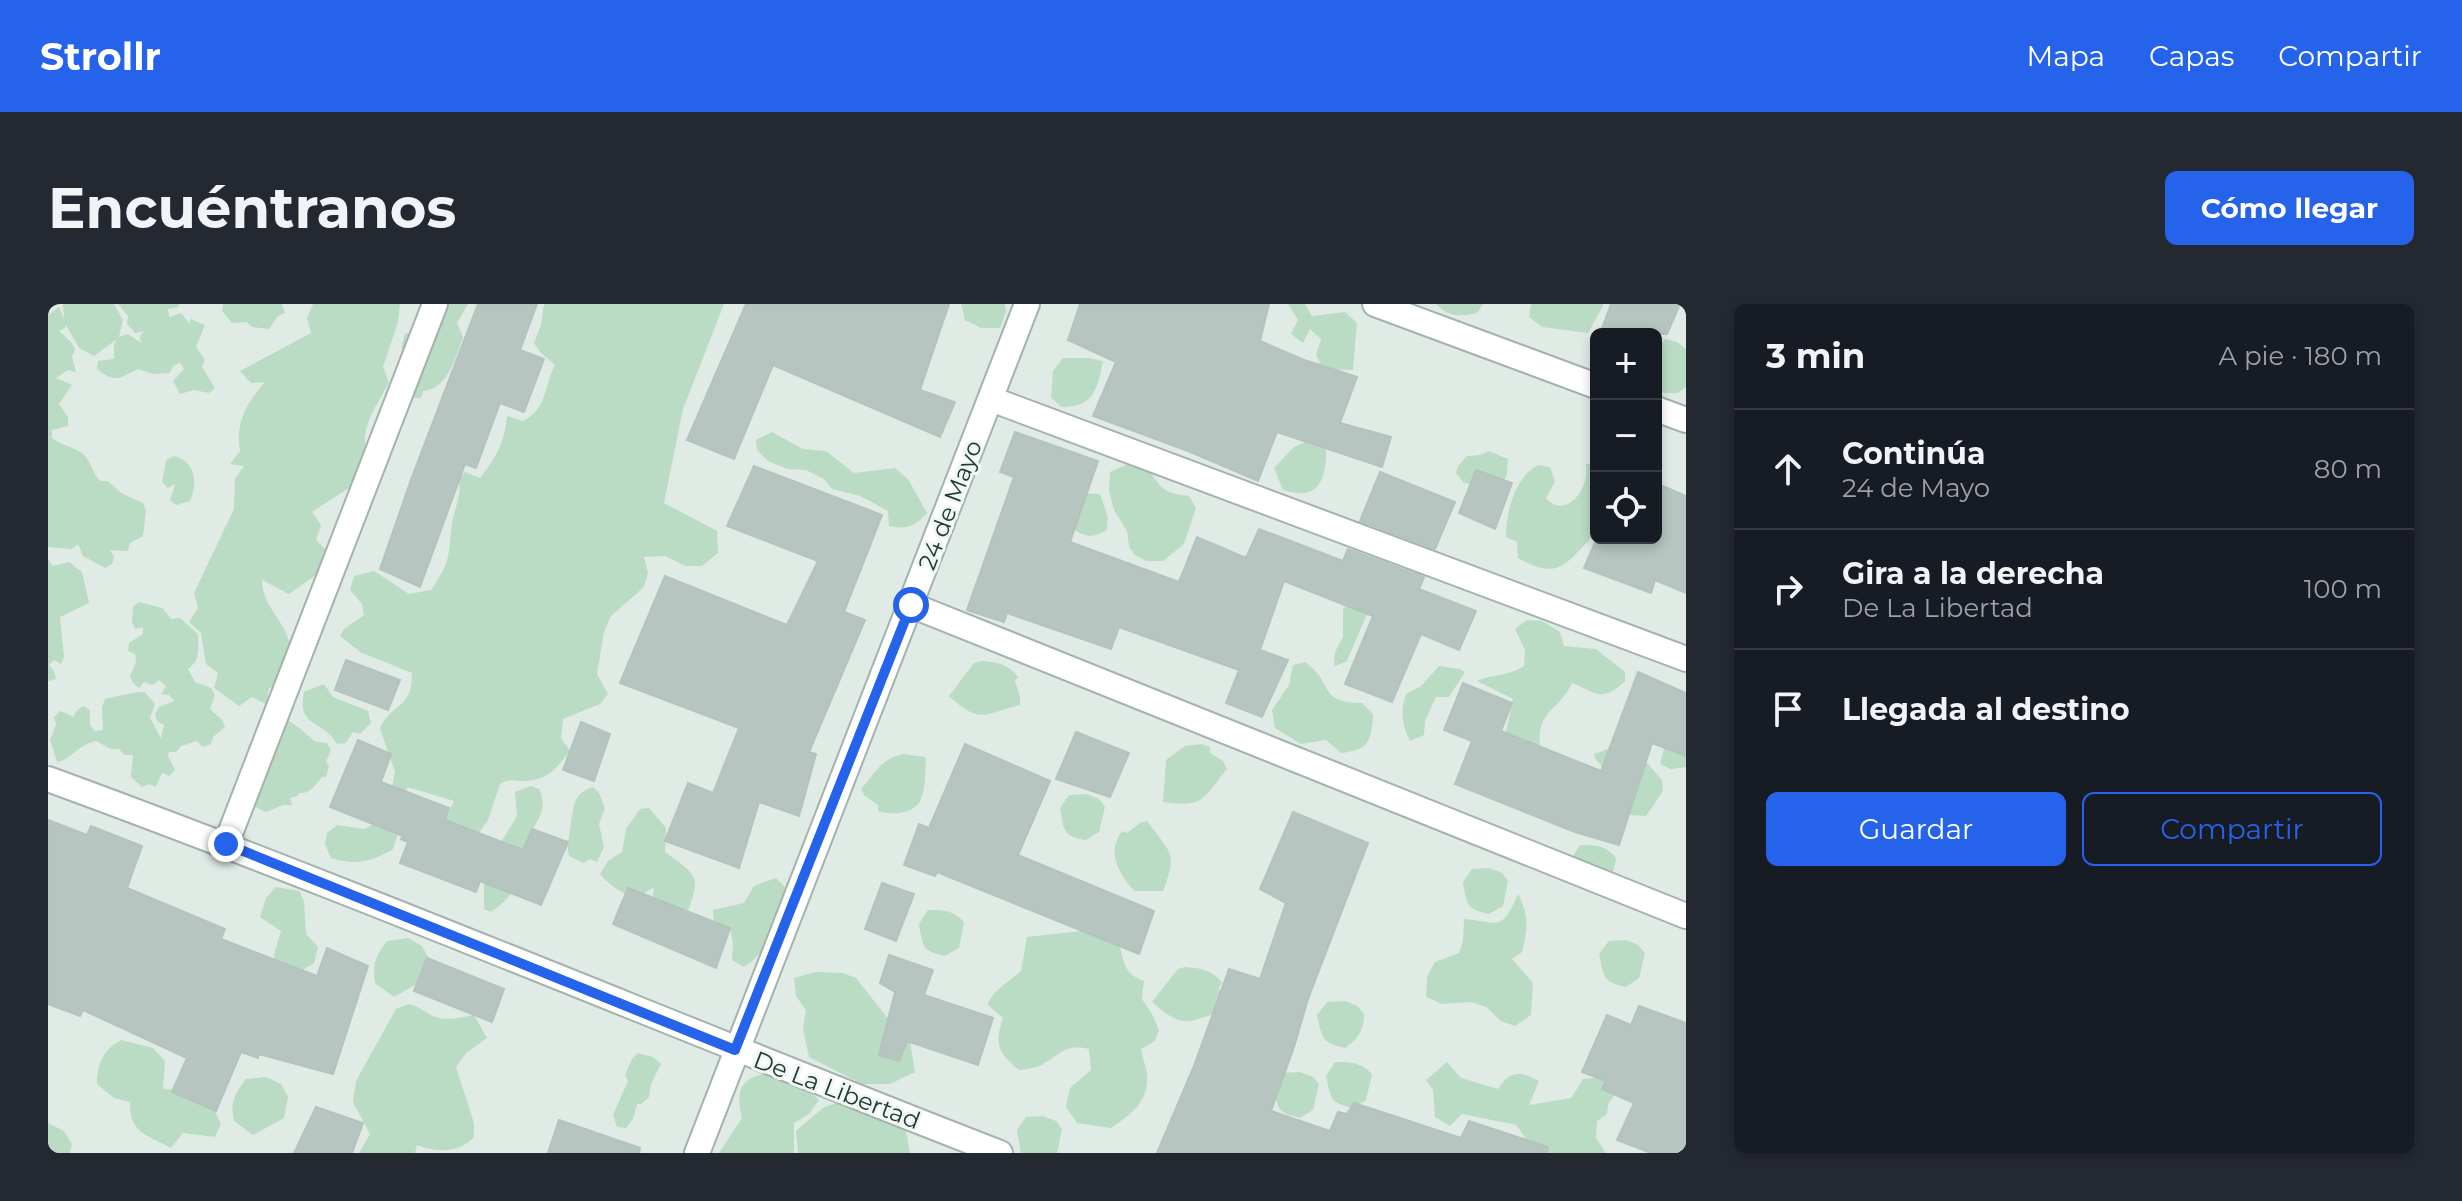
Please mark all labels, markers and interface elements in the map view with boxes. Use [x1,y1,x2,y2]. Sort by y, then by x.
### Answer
text: Strollr [40,33,161,80]
text: Mapa [2026,39,2105,73]
text: Capas [2149,39,2234,73]
text: Compartir [2278,39,2422,73]
button: Cómo llegar [2165,171,2414,245]
text: Encuéntranos [48,174,456,242]
map controls [1590,328,1662,544]
button: + [1590,328,1662,400]
text: 3 min [1766,335,1865,377]
text: A pie · 180 m [2218,340,2382,372]
button: − [1590,400,1662,472]
text: Continúa [1842,435,1985,472]
street label: 24 de Mayo [912,436,988,574]
icon: ahead [1766,447,1810,491]
text: 80 m [2314,453,2382,485]
button: locate [1590,472,1662,544]
text: 24 de Mayo [1842,472,1990,504]
text: Gira a la derecha [1842,555,2104,592]
icon: right [1766,567,1810,611]
text: 100 m [2304,573,2382,605]
route start [893,587,929,623]
text: De La Libertad [1842,592,2033,624]
icon: arrive [1766,687,1810,731]
text: Llegada al destino [1842,691,2130,728]
button: Guardar [1766,792,2066,866]
button: Compartir [2082,792,2382,866]
route end [208,826,244,862]
street label: De La Libertad [750,1045,924,1135]

